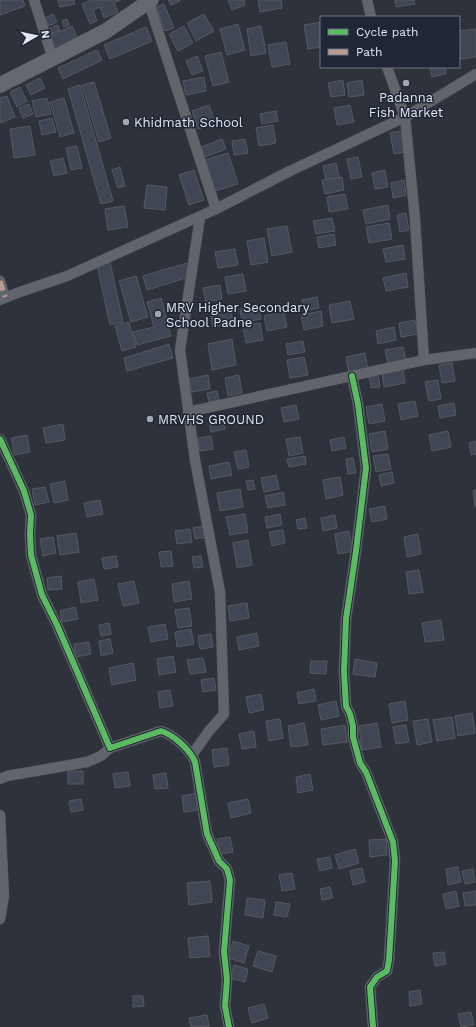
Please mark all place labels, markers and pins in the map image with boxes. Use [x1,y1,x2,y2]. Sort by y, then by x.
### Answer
marker: Padanna Fish Market [401,78,411,88]
place label: Padanna Fish Market [369,90,444,120]
place label: Khidmath School [134,115,243,130]
marker: Khidmath School [121,117,131,127]
place label: MRV Higher Secondary School Padne [166,300,310,330]
marker: MRV Higher Secondary School Padne [153,309,163,319]
place label: MRVHS GROUND [158,412,264,427]
marker: MRVHS GROUND [145,414,155,424]

